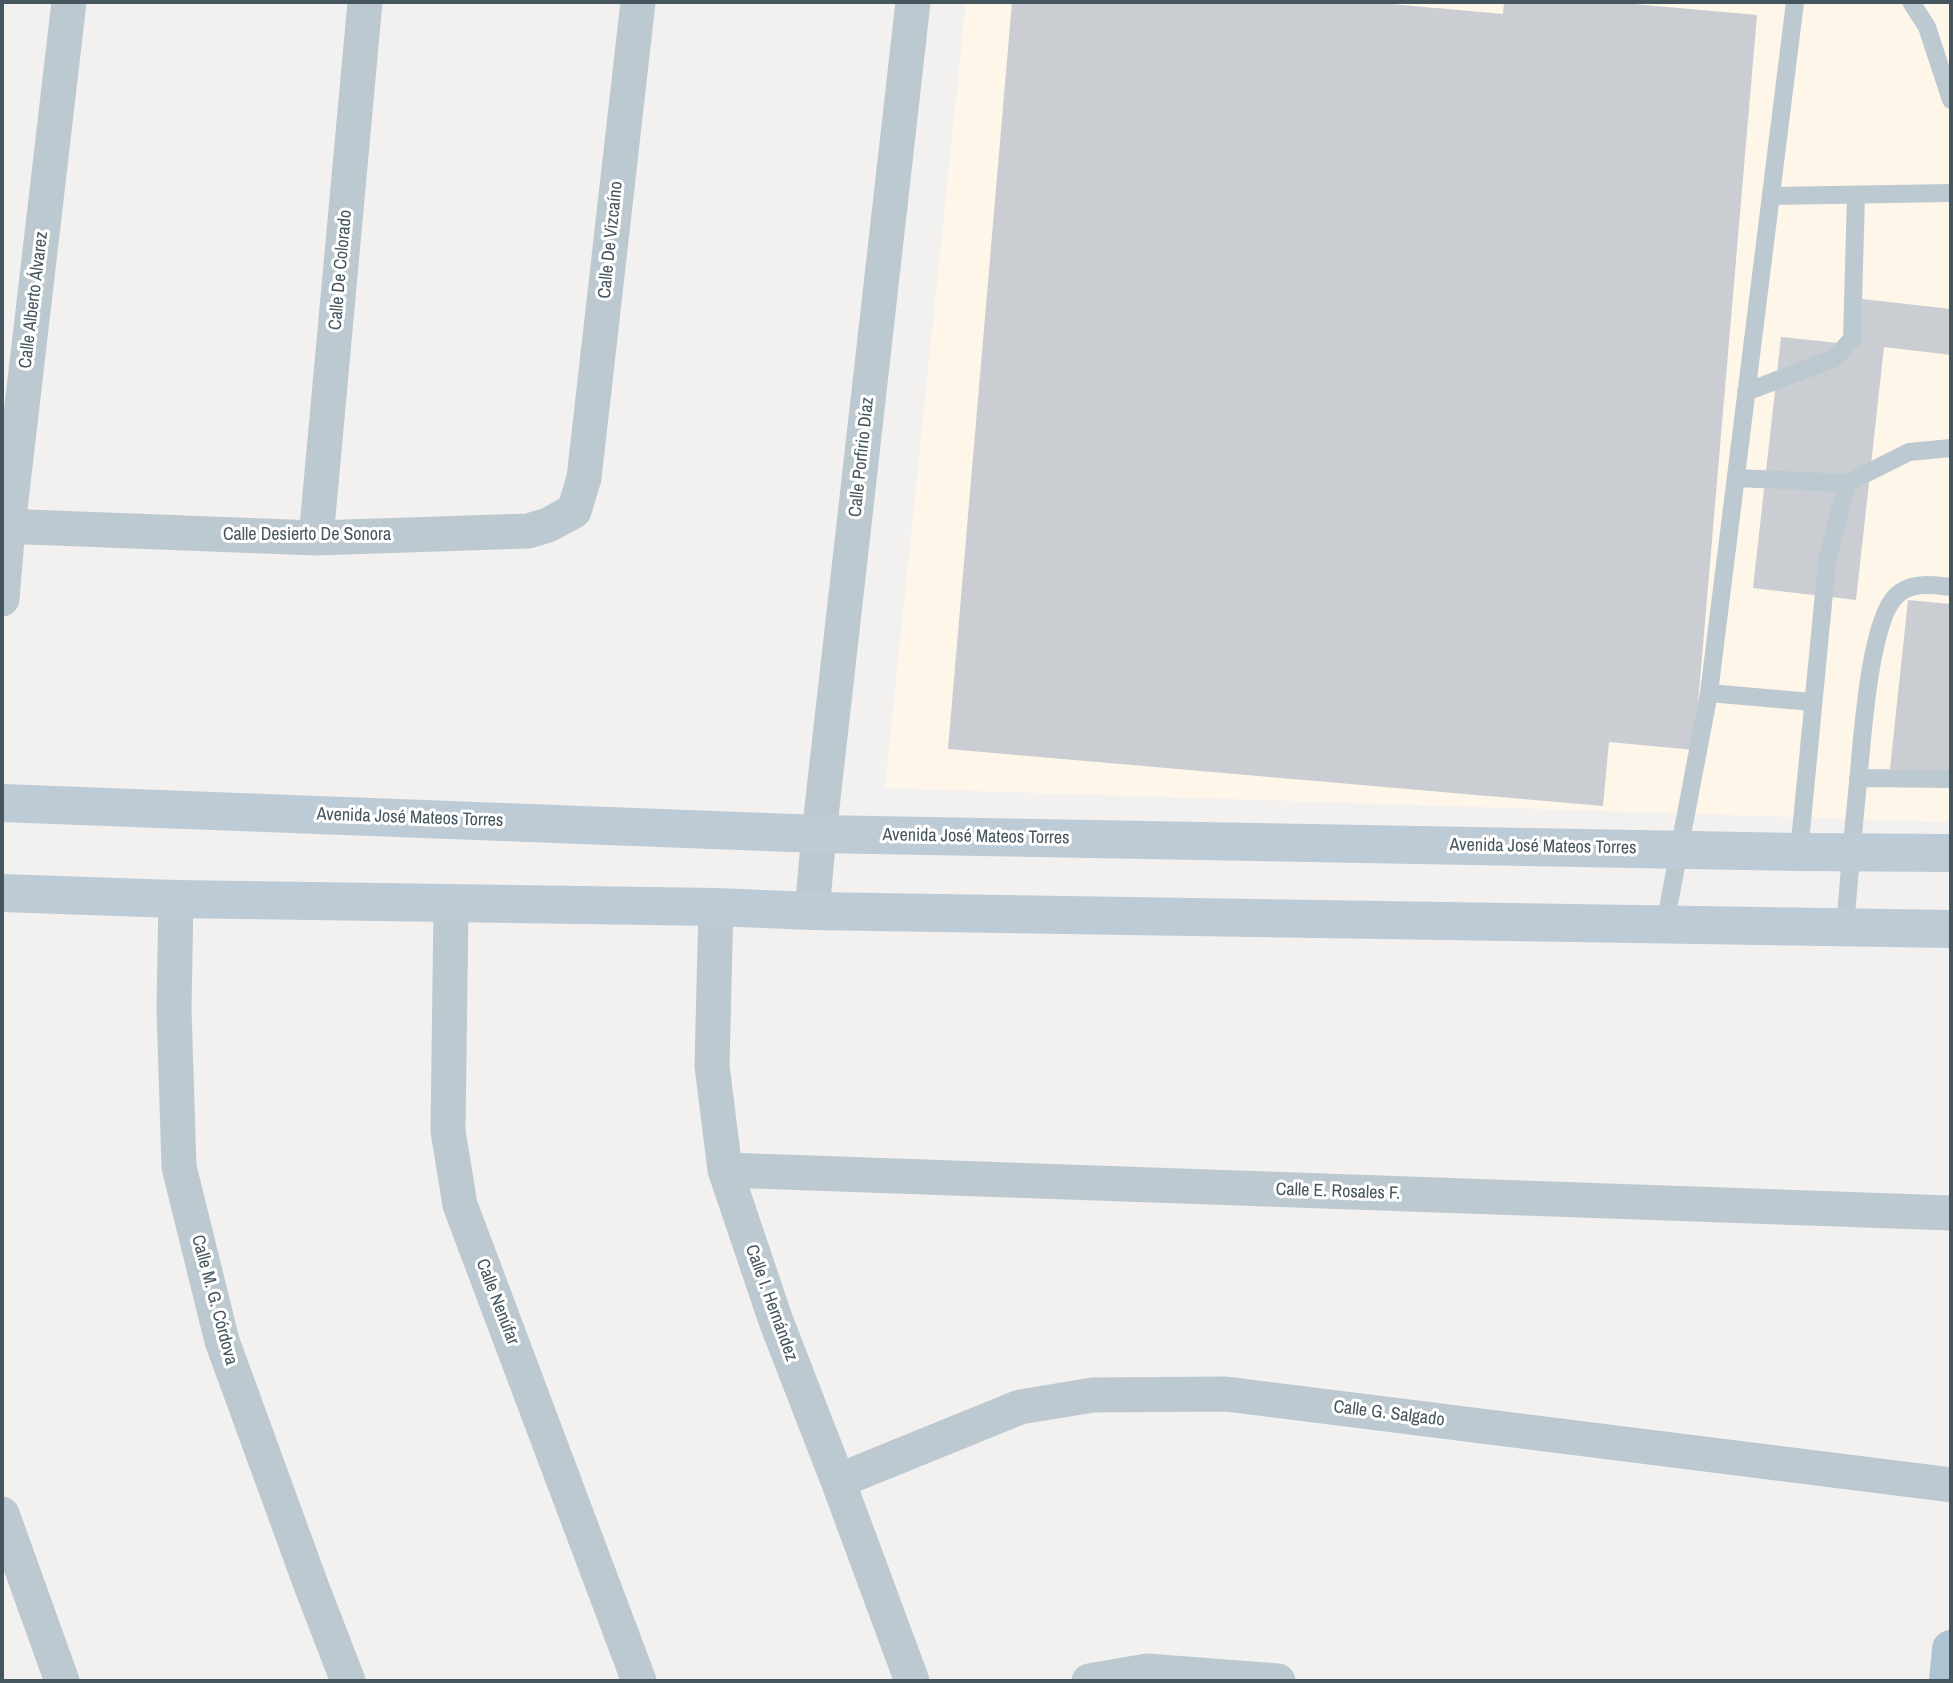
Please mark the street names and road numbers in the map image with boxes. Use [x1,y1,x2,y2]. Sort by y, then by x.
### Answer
street label: Calle De Vizcaíno [594,180,628,300]
street label: Calle De Colorado [325,209,357,331]
street label: Calle Alberto Álvarez [15,230,53,370]
street label: Calle Porfirio Díaz [845,396,879,518]
street label: Calle Desierto De Sonora [223,524,391,546]
street label: Avenida José Mateos Torres [316,804,504,832]
street label: Avenida José Mateos Torres [882,825,1070,849]
street label: Avenida José Mateos Torres [1449,835,1637,859]
street label: Calle E. Rosales F. [1275,1179,1401,1205]
street label: Calle M. G. Córdova [186,1233,242,1367]
street label: Calle I. Hernández [740,1242,802,1364]
street label: Calle Nenúfar [471,1256,523,1348]
street label: Calle G. Salgado [1332,1396,1446,1432]

